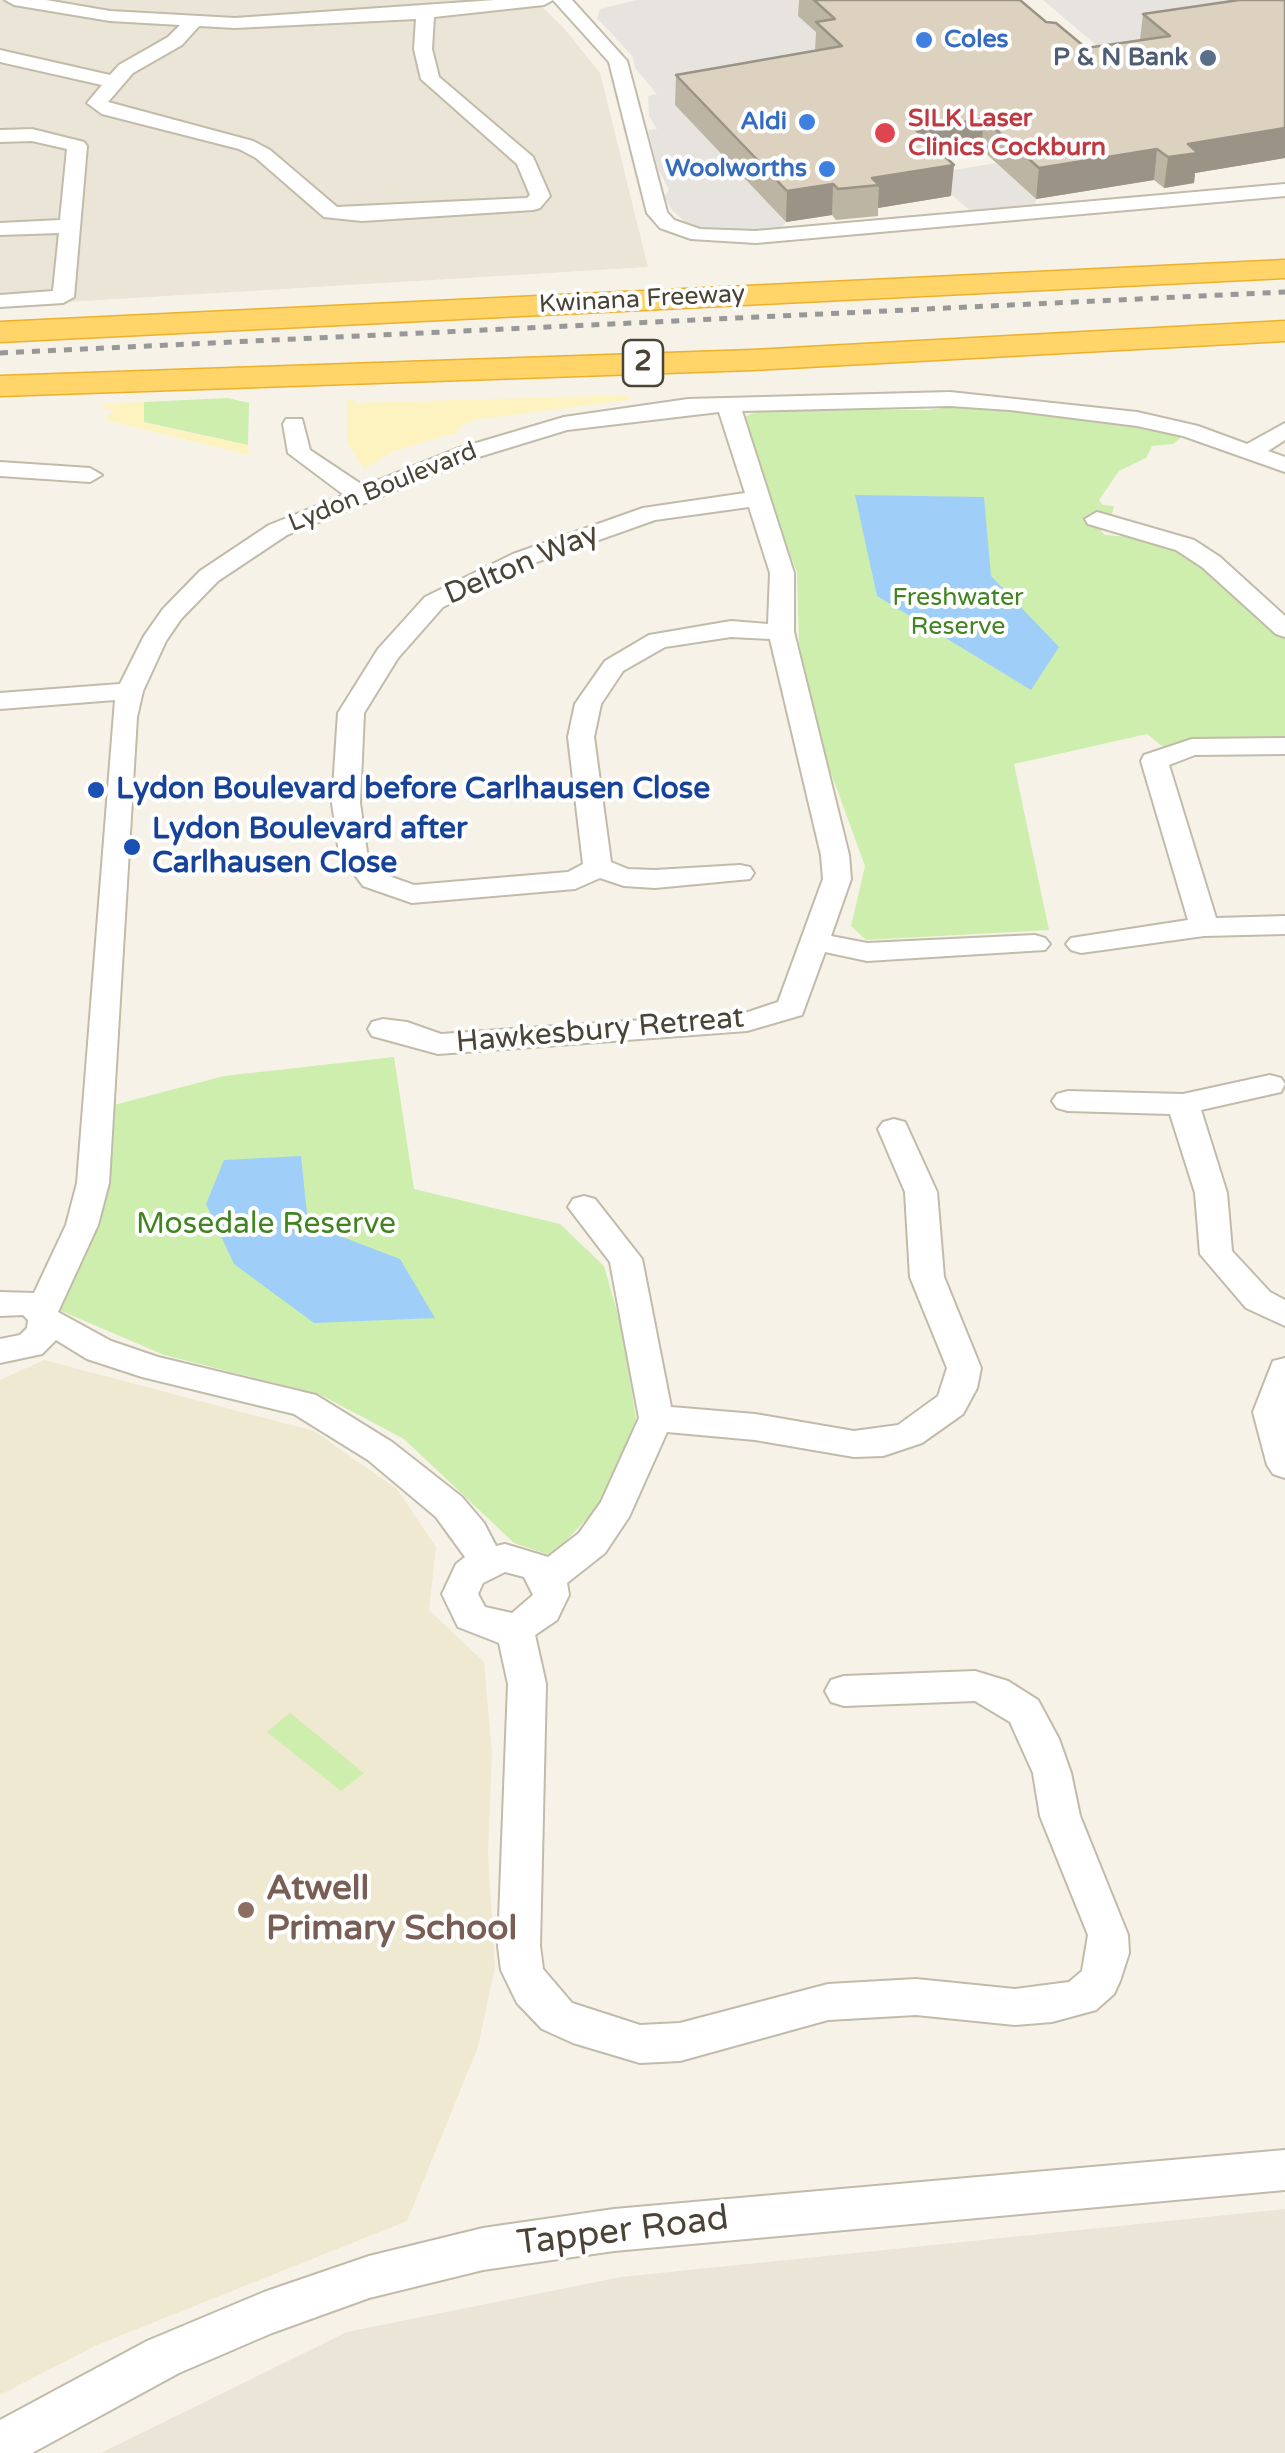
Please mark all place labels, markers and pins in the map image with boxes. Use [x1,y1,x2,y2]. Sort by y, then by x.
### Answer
place label: Coles [944,25,1009,55]
marker: Coles [913,29,935,51]
place label: P & N Bank [1053,43,1188,73]
marker: P & N Bank [1197,47,1219,69]
place label: SILK Laser Clinics Cockburn [908,104,1106,163]
place label: Aldi [740,107,787,137]
marker: Aldi [796,111,818,133]
marker: SILK Laser Clinics Cockburn [872,120,898,146]
place label: Woolworths [665,154,807,184]
marker: Woolworths [816,158,838,180]
place label: Lydon Boulevard before Carlhausen Close [116,772,710,808]
marker: Lydon Boulevard before Carlhausen Close [85,779,107,801]
place label: Lydon Boulevard after Carlhausen Close [152,812,468,882]
marker: Lydon Boulevard after Carlhausen Close [121,836,143,858]
place label: Atwell Primary School [266,1869,517,1951]
marker: Atwell Primary School [235,1899,257,1921]

